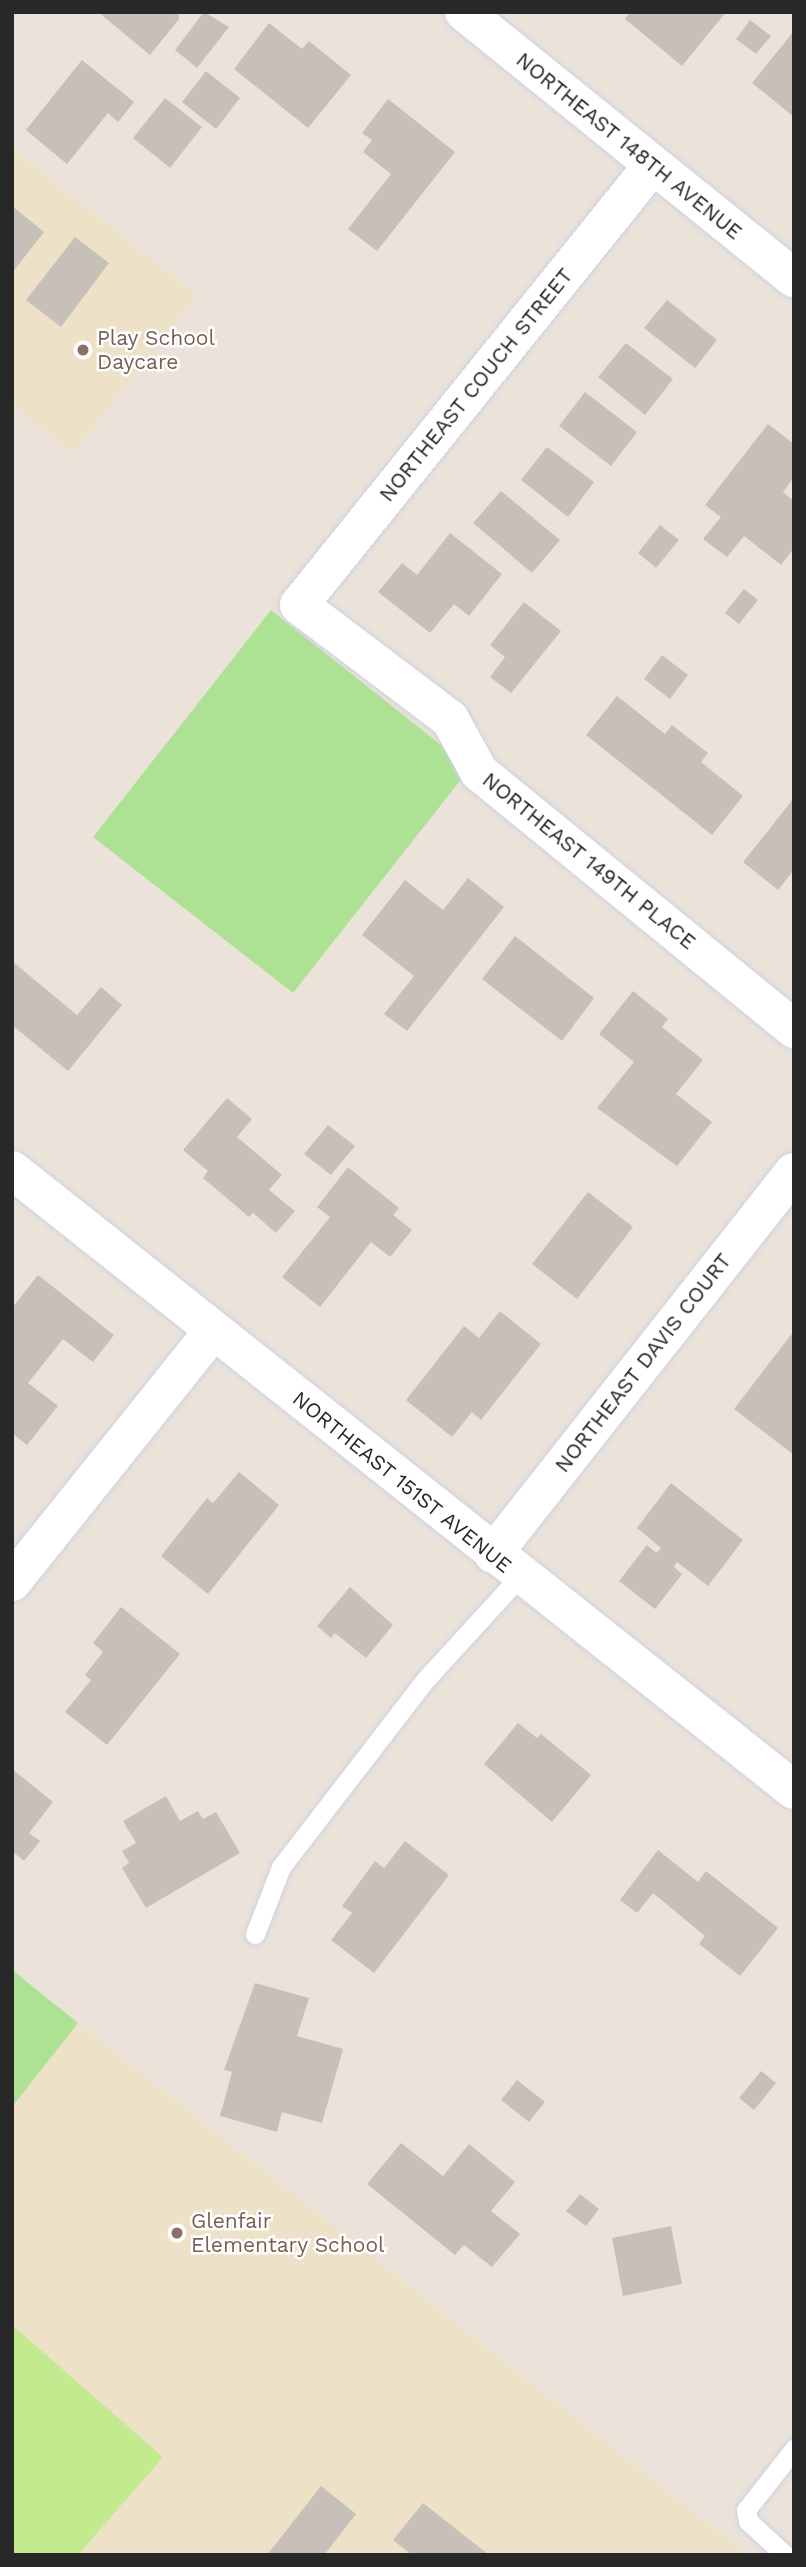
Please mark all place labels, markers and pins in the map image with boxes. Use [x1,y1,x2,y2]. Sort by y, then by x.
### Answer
place label: Play School Daycare [97,325,215,375]
marker: Play School Daycare [75,342,91,358]
place label: Glenfair Elementary School [191,2208,385,2258]
marker: Glenfair Elementary School [169,2225,185,2241]

